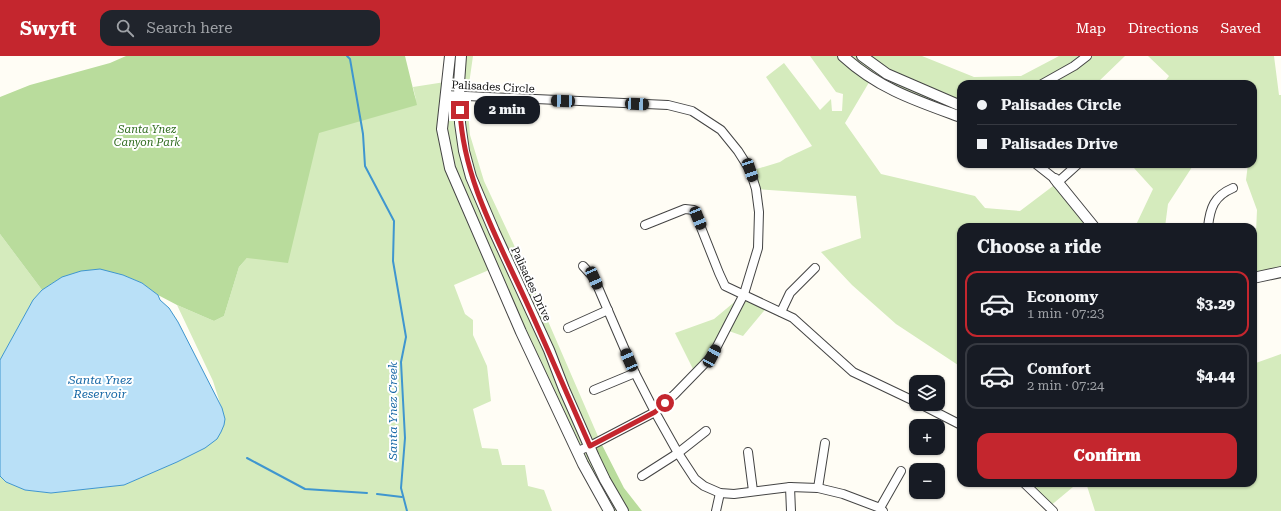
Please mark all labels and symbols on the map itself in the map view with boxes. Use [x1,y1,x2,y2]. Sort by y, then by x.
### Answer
street label: Palisades Circle [451,78,535,96]
car [551,95,575,107]
callout: 2 min [474,96,540,124]
car [625,97,649,111]
route end [451,101,469,119]
park label: Santa Ynez Canyon Park [114,123,180,149]
car [740,157,760,183]
car [688,205,708,231]
street label: Palisades Drive [508,245,554,323]
car [584,265,604,291]
car [701,343,723,369]
car [619,347,639,373]
water label: Santa Ynez Creek [386,361,400,461]
water label: Santa Ynez Reservoir [67,373,132,401]
route start [656,394,674,412]

